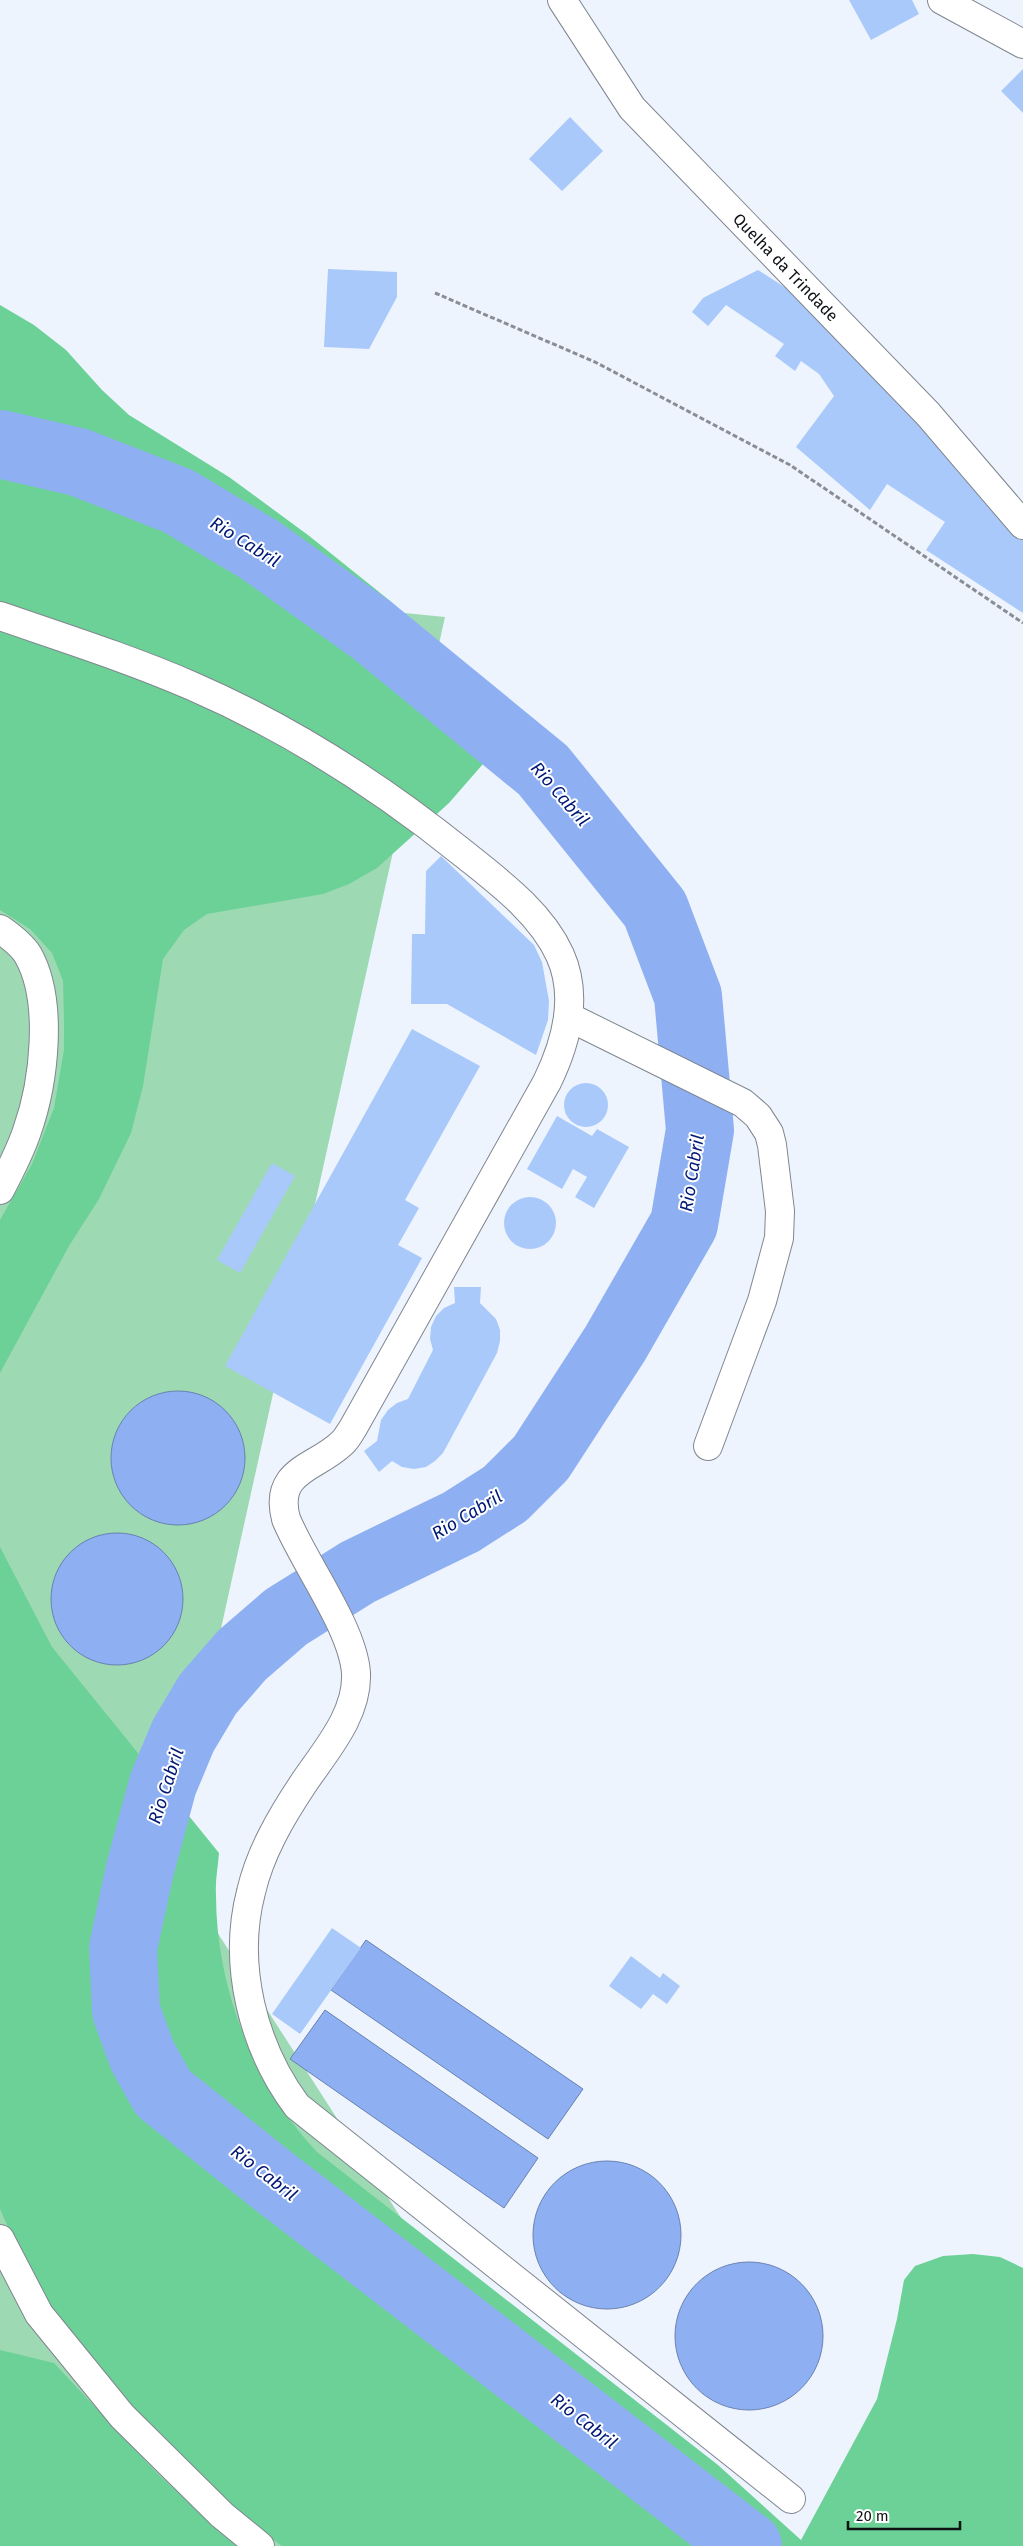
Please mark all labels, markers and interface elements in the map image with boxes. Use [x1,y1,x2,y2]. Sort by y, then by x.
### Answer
street label: Quelha da Trindade [729,209,842,325]
water label: Rio Cabril [206,512,284,572]
water label: Rio Cabril [526,757,594,831]
water label: Rio Cabril [675,1133,709,1213]
water label: Rio Cabril [428,1485,506,1545]
water label: Rio Cabril [143,1745,189,1827]
water label: Rio Cabril [226,2140,302,2206]
water label: Rio Cabril [546,2388,622,2454]
scale bar [848,2498,960,2530]
text: 20 m [856,2507,889,2525]

